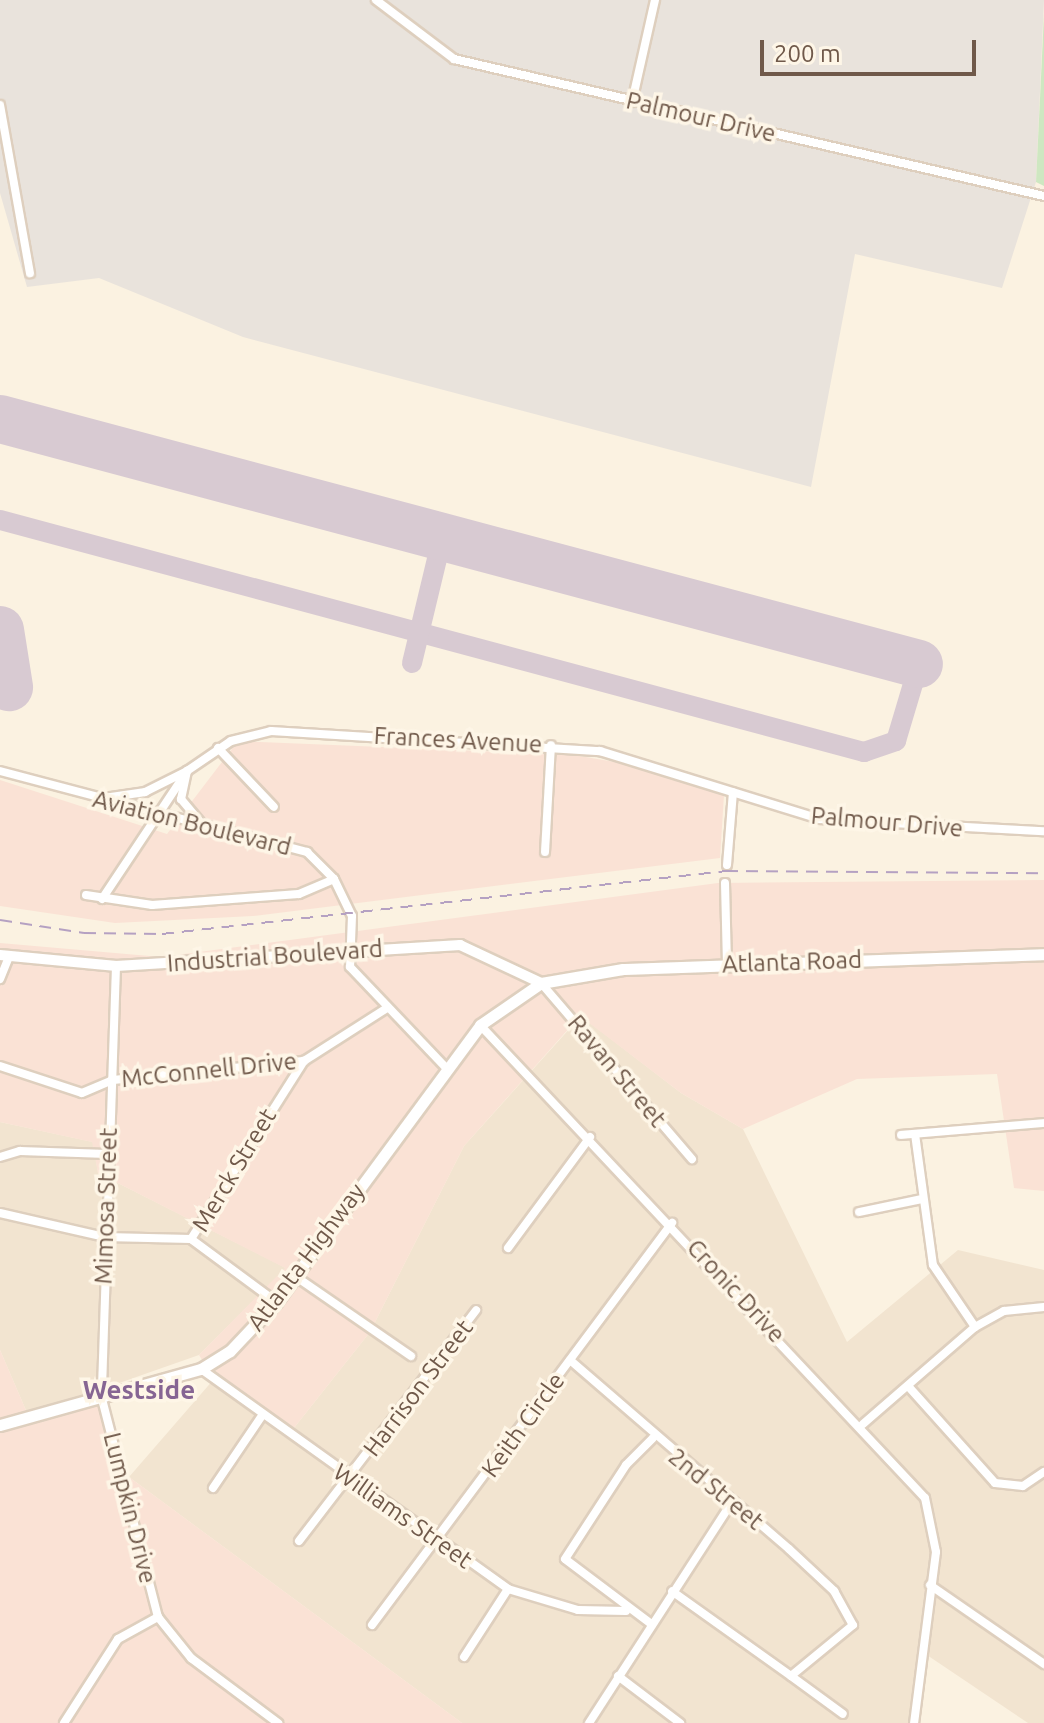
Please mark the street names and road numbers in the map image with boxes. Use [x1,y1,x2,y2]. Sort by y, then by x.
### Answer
street label: Palmour Drive [623,86,779,148]
street label: Frances Avenue [373,721,543,759]
street label: Aviation Boulevard [90,784,294,862]
street label: Palmour Drive [810,801,964,843]
street label: Industrial Boulevard [166,934,384,978]
street label: Atlanta Road [722,945,862,979]
street label: Ravan Street [562,1009,672,1133]
street label: McConnell Drive [120,1046,298,1094]
street label: Merck Street [186,1103,282,1237]
street label: Mimosa Street [89,1127,123,1285]
street label: Atlanta Highway [241,1178,371,1336]
street label: Cronic Drive [681,1233,791,1349]
street label: Harrison Street [357,1314,479,1462]
street label: Keith Circle [475,1367,571,1483]
street label: Lumpkin Drive [97,1430,163,1586]
street label: 2nd Street [663,1442,769,1536]
street label: Williams Street [328,1457,478,1575]

